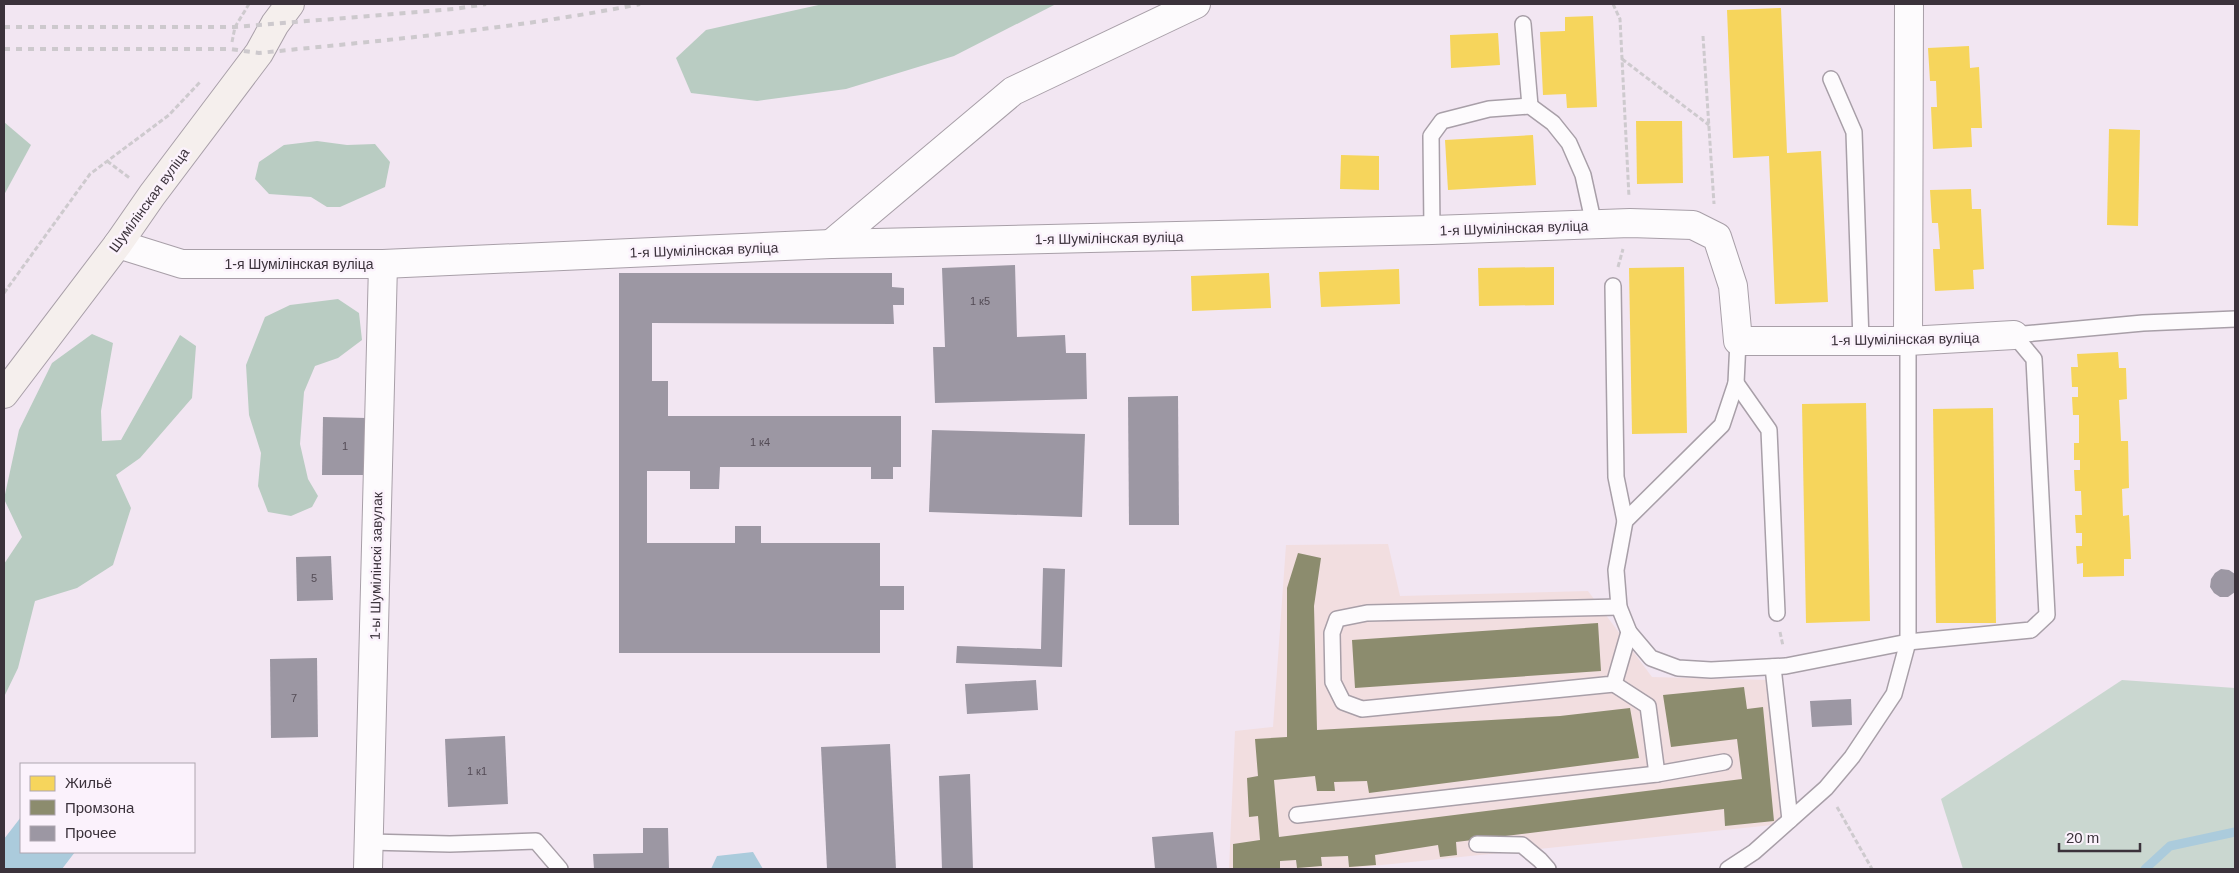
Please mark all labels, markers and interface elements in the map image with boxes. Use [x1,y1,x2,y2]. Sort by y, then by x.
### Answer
street label: Шумілінская вуліца [106,145,192,255]
street label: 1-я Шумілінская вуліца [1439,217,1589,239]
street label: 1-я Шумілінская вуліца [1034,229,1184,247]
street label: 1-я Шумілінская вуліца [629,239,779,261]
street label: 1-я Шумілінская вуліца [225,256,374,272]
house number: 1 к5 [970,295,990,307]
street label: 1-я Шумілінская вуліца [1830,330,1980,348]
house number: 1 к4 [750,436,770,448]
house number: 1 [342,440,348,452]
street label: 1-ы Шумілінскі завулак [367,491,385,640]
house number: 5 [311,572,317,584]
house number: 7 [291,692,297,704]
legend [20,763,195,853]
house number: 1 к1 [467,765,487,777]
text: Жильё [65,774,112,791]
text: Промзона [65,799,135,816]
scale bar [2059,820,2140,852]
text: Прочее [65,824,117,841]
text: 20 m [2066,829,2099,846]

